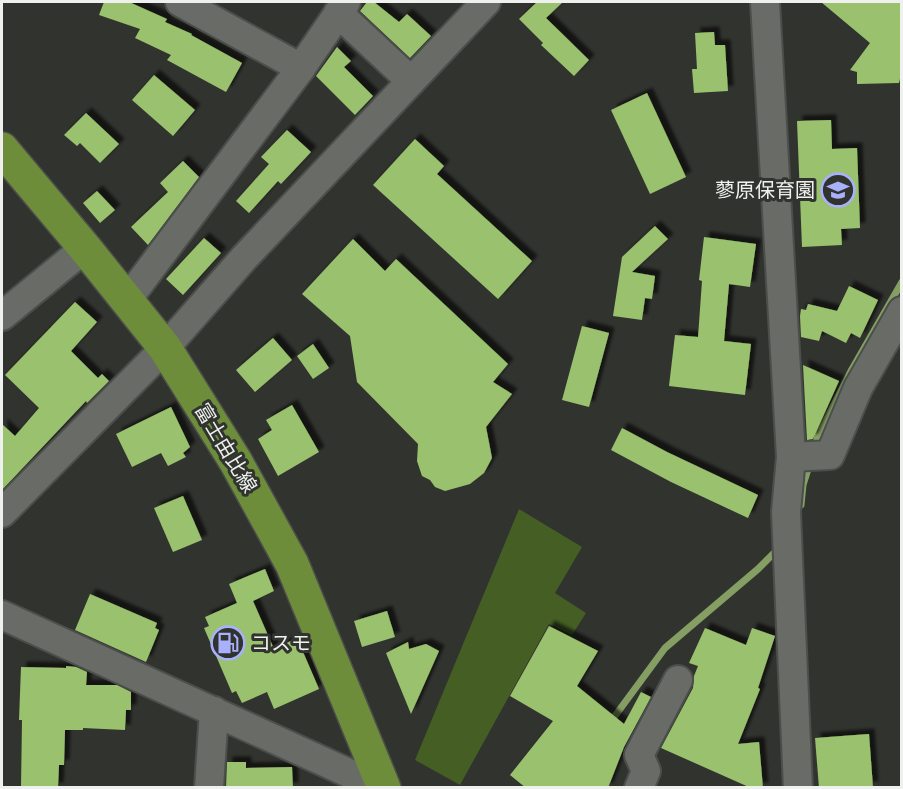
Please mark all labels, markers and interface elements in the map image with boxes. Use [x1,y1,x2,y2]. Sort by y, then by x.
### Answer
school or university icon: 蓼原保育園 [820,172,856,208]
place label: 蓼原保育園 [715,178,815,202]
street label: 富士由比線 [190,399,262,497]
fuel station icon: コスモ [210,625,246,661]
place label: コスモ [251,631,311,655]

